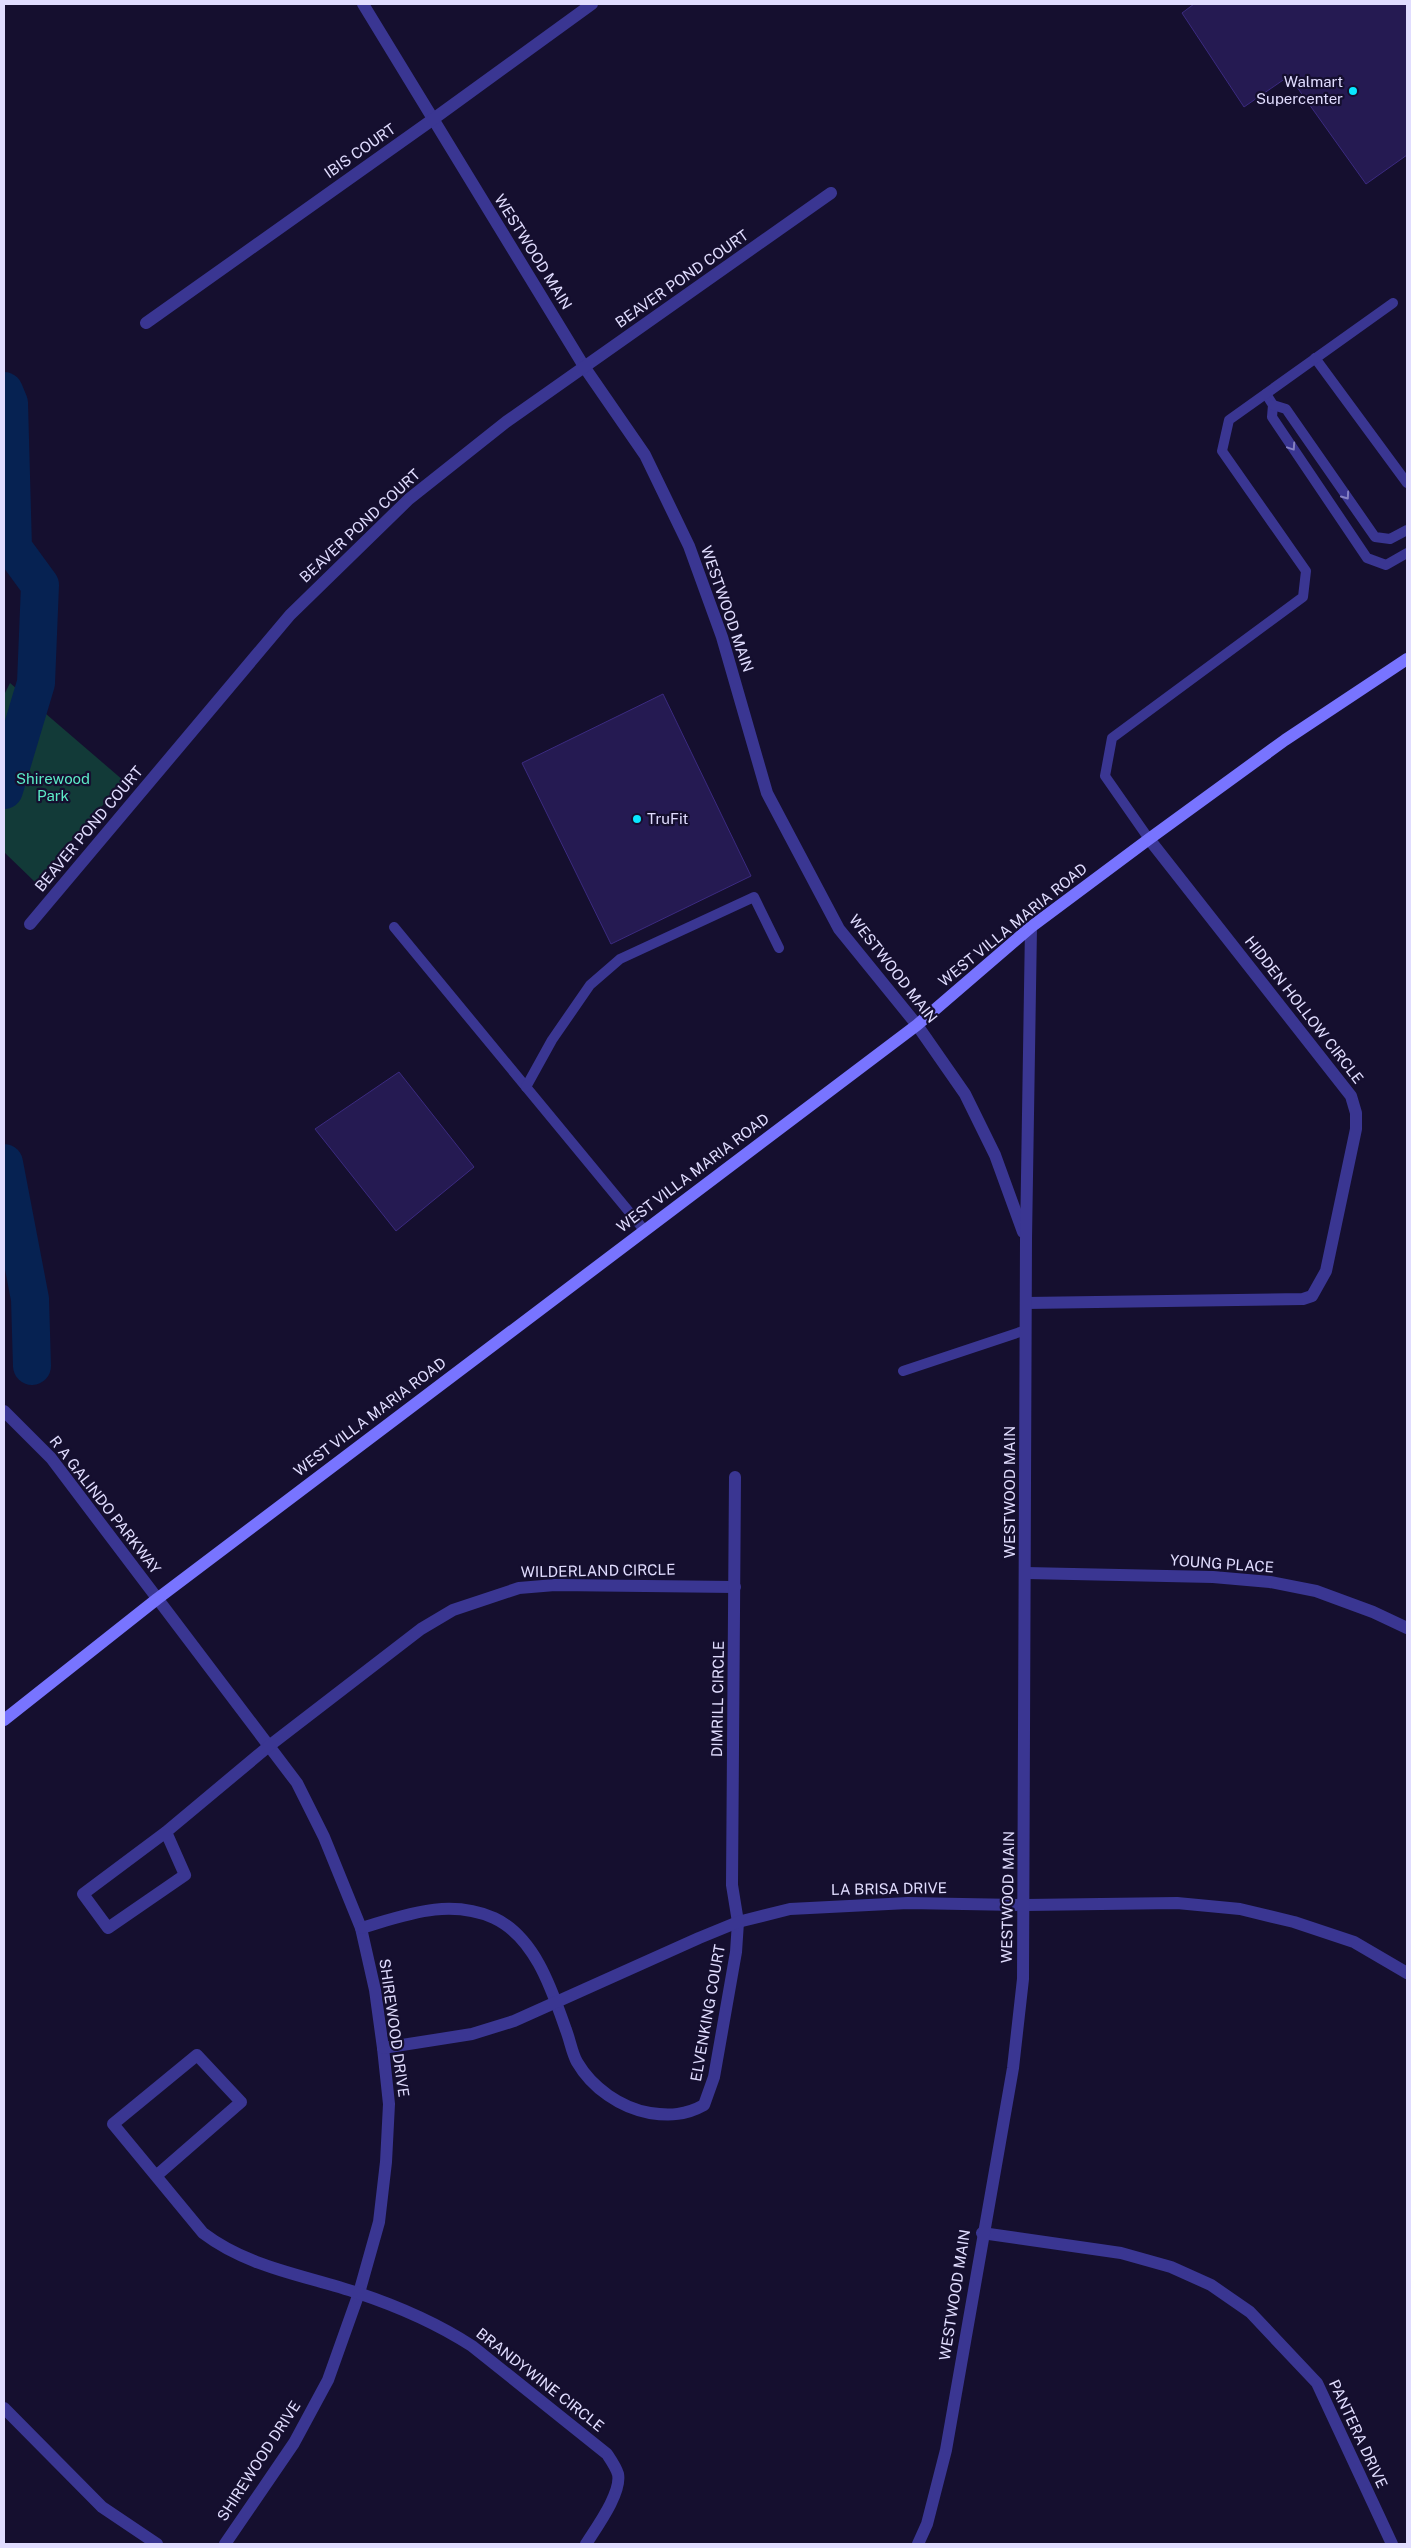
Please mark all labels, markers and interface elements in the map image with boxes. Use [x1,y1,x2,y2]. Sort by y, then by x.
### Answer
place label: Walmart Supercenter [1256,73,1343,107]
marker: Walmart Supercenter [1347,85,1359,97]
street label: IBIS COURT [321,120,399,181]
street label: WESTWOOD MAIN [491,191,576,312]
street label: BEAVER POND COURT [612,226,751,331]
one-way arrow [1286,442,1296,451]
street label: BEAVER POND COURT [296,465,423,586]
one-way arrow [1340,490,1349,499]
street label: WESTWOOD MAIN [698,543,757,674]
street label: BEAVER POND COURT [31,763,146,895]
park label: Shirewood Park [16,770,90,804]
place label: TruFit [647,810,689,827]
marker: TruFit [631,813,643,825]
street label: WEST VILLA MARIA ROAD [935,859,1090,990]
street label: WESTWOOD MAIN [846,911,941,1026]
street label: HIDDEN HOLLOW CIRCLE [1242,933,1367,1087]
street label: WEST VILLA MARIA ROAD [613,1110,772,1235]
street label: WEST VILLA MARIA ROAD [290,1354,449,1479]
street label: WESTWOOD MAIN [1001,1426,1018,1558]
street label: R A GALINDO PARKWAY [46,1432,164,1577]
street label: YOUNG PLACE [1169,1551,1275,1576]
street label: WILDERLAND CIRCLE [520,1561,676,1580]
street label: DIMRILL CIRCLE [708,1641,727,1757]
street label: WESTWOOD MAIN [998,1831,1017,1963]
street label: LA BRISA DRIVE [831,1879,947,1898]
street label: ELVENKING COURT [687,1943,728,2083]
street label: SHIREWOOD DRIVE [376,1958,413,2098]
street label: WESTWOOD MAIN [936,2228,973,2362]
street label: BRANDYWINE CIRCLE [473,2324,608,2435]
street label: PANTERA DRIVE [1326,2377,1391,2491]
street label: SHIREWOOD DRIVE [213,2398,304,2524]

